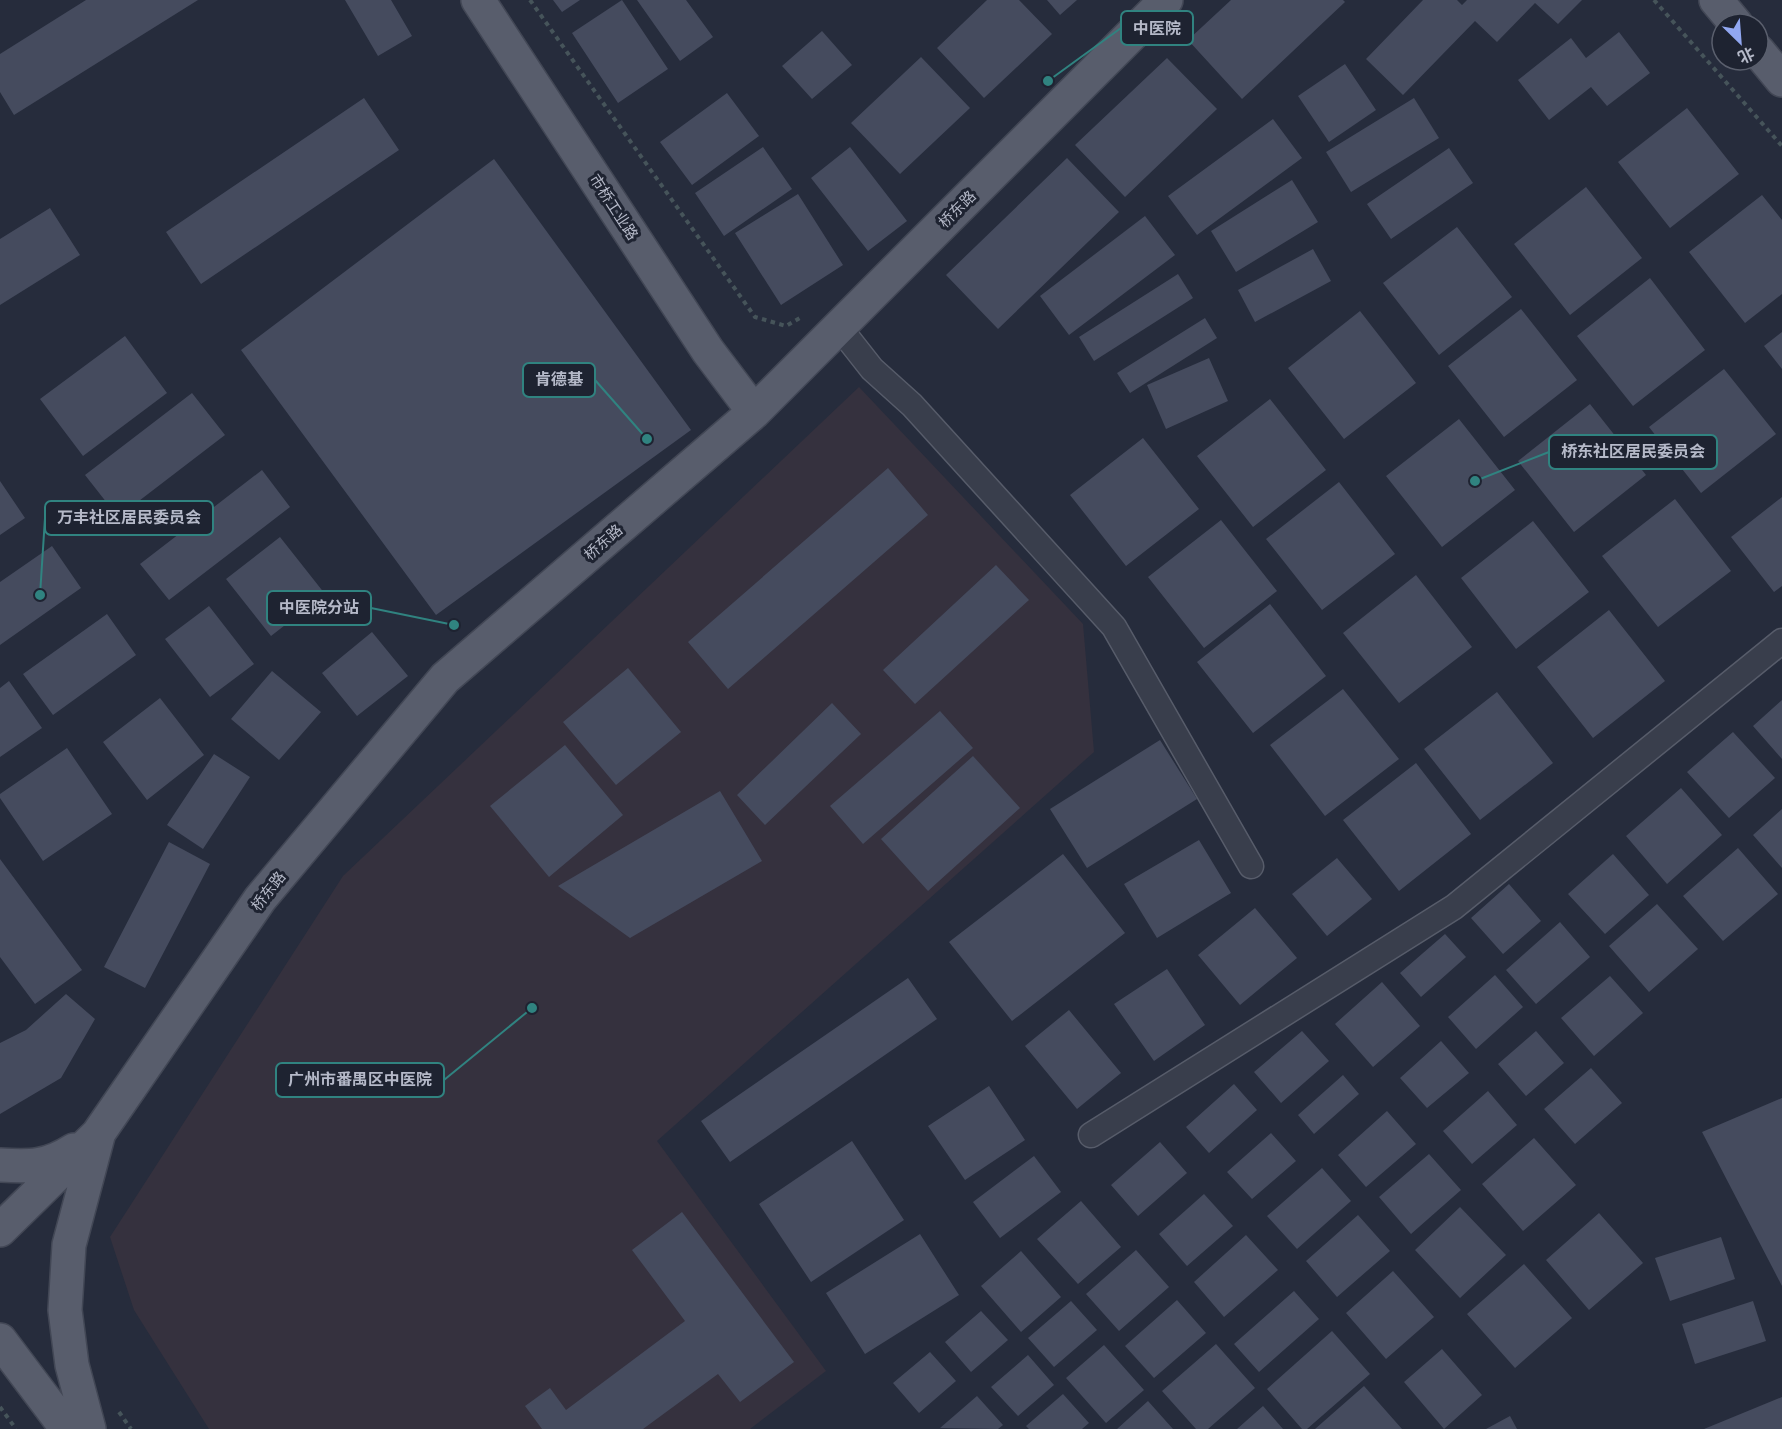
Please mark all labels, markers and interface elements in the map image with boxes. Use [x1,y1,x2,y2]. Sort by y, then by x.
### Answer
callout: 中医院 [1121,11,1193,45]
north arrow [1710,12,1770,72]
text: 中医院 [1133,17,1181,39]
text: 北 [1734,42,1758,69]
street label: 市桥工业路 [585,170,643,244]
street label: 桥东路 [934,186,980,232]
callout: 肯德基 [523,363,595,397]
text: 肯德基 [535,368,584,390]
callout: 桥东社区居民委员会 [1549,435,1717,469]
text: 桥东社区居民委员会 [1561,440,1705,462]
callout: 万丰社区居民委员会 [45,501,213,535]
text: 万丰社区居民委员会 [57,506,201,528]
street label: 桥东路 [579,519,627,565]
callout: 中医院分站 [267,591,371,625]
text: 中医院分站 [279,596,359,618]
street label: 桥东路 [246,867,290,915]
callout: 广州市番禺区中医院 [276,1063,444,1097]
text: 广州市番禺区中医院 [288,1068,432,1090]

